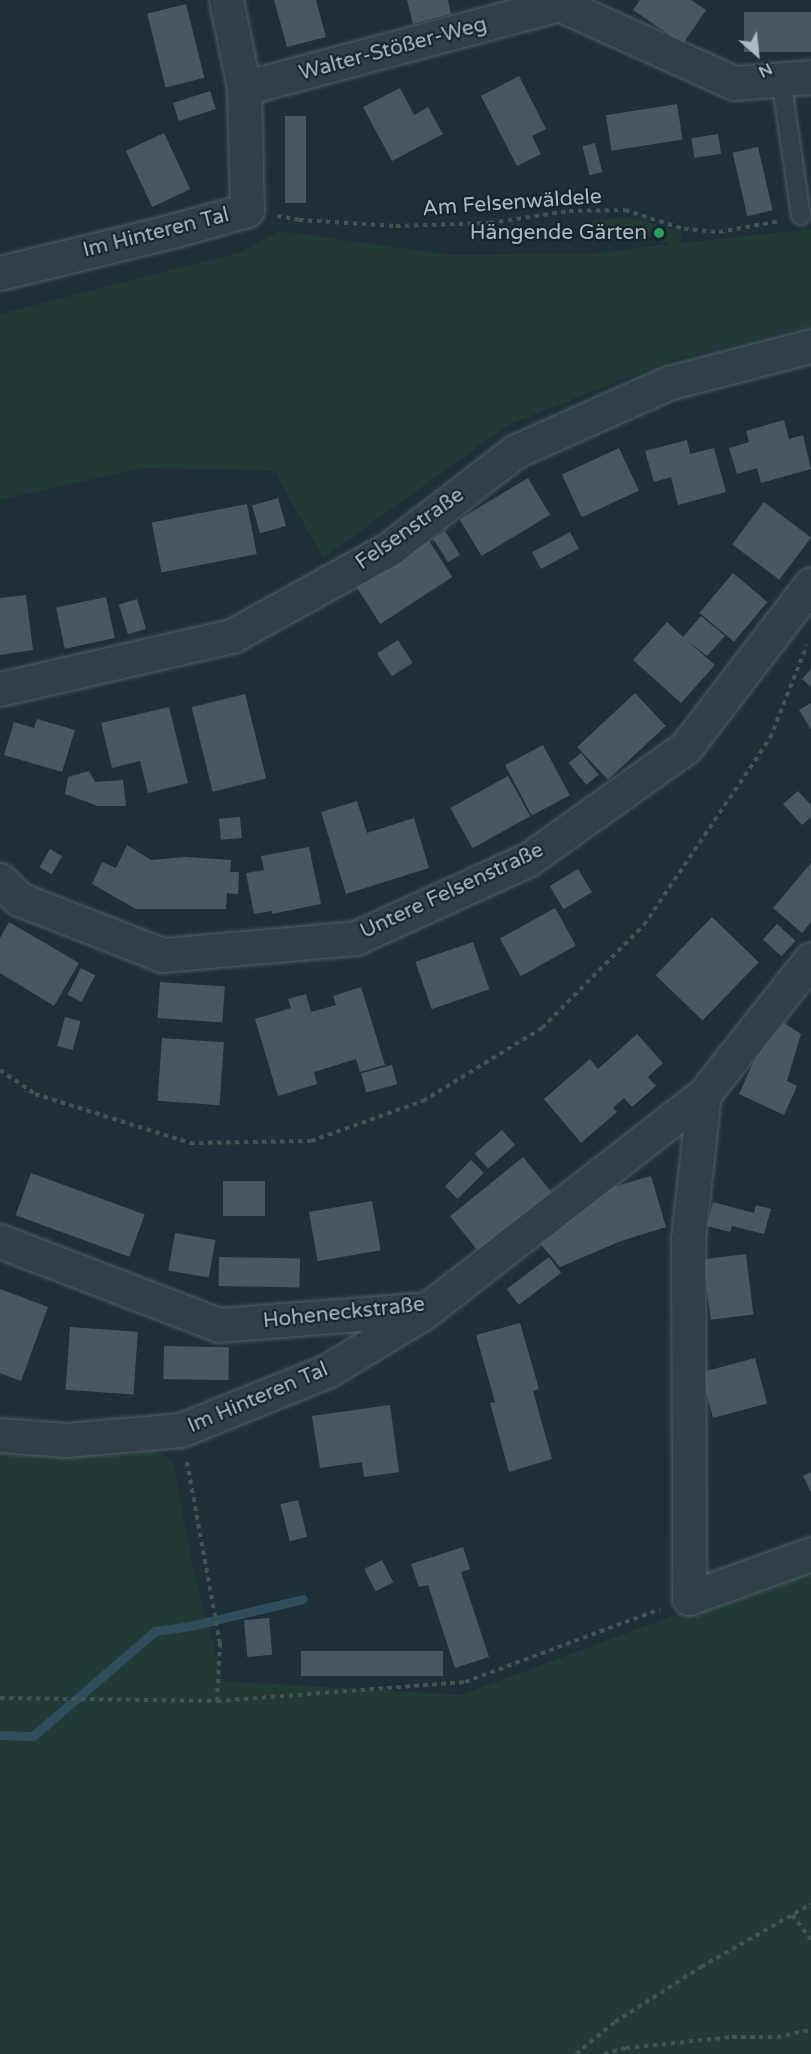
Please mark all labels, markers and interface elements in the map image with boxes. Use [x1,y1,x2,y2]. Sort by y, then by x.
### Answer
street label: Walter-Stößer-Weg [296,12,490,86]
north arrow [727,24,787,84]
text: N [755,58,775,82]
street label: Am Felsenwäldele [422,184,602,222]
street label: Im Hinteren Tal [80,203,232,263]
place label: Hängende Gärten [470,220,647,246]
marker: Hängende Gärten [652,226,666,240]
street label: Felsenstraße [351,482,469,576]
street label: Untere Felsenstraße [356,837,548,945]
street label: Hoheneckstraße [262,1292,426,1334]
street label: Im Hinteren Tal [184,1357,332,1439]

